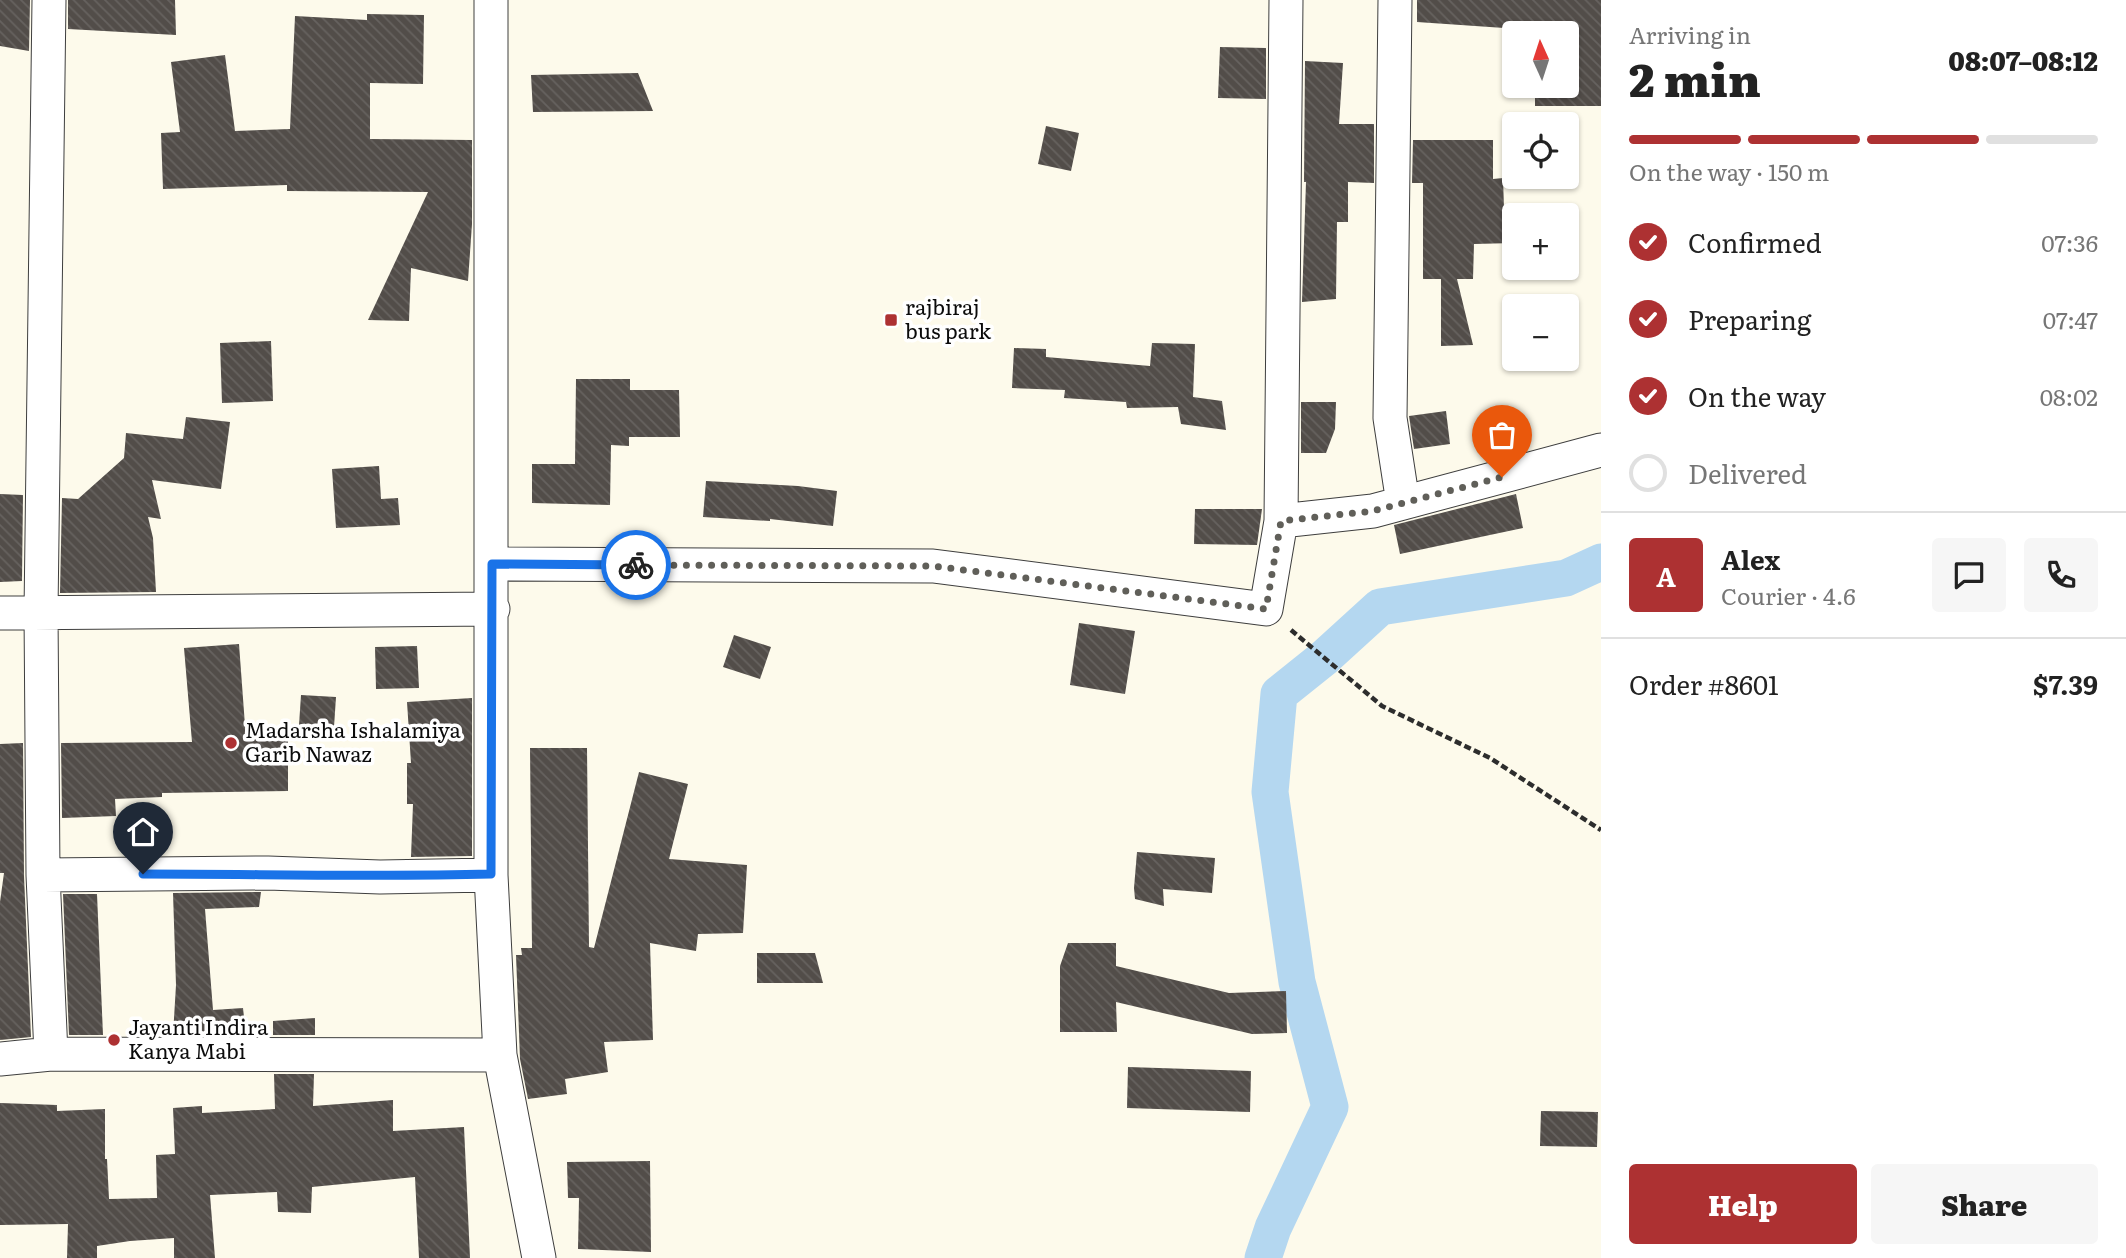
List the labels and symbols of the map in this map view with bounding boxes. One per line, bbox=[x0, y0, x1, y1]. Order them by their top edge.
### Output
north arrow bbox=[1502, 21, 1578, 98]
place label: rajbiraj bus park bbox=[905, 290, 991, 345]
marker: rajbiraj bus park bbox=[883, 312, 899, 328]
pin bbox=[1472, 405, 1532, 477]
courier bbox=[601, 530, 671, 600]
place label: Madarsha Ishalamiya Garib Nawaz bbox=[245, 713, 462, 768]
marker: Madarsha Ishalamiya Garib Nawaz bbox=[223, 735, 239, 751]
pin bbox=[113, 802, 173, 874]
place label: Jayanti Indira Kanya Mabi bbox=[128, 1010, 269, 1065]
marker: Jayanti Indira Kanya Mabi bbox=[106, 1032, 122, 1048]

